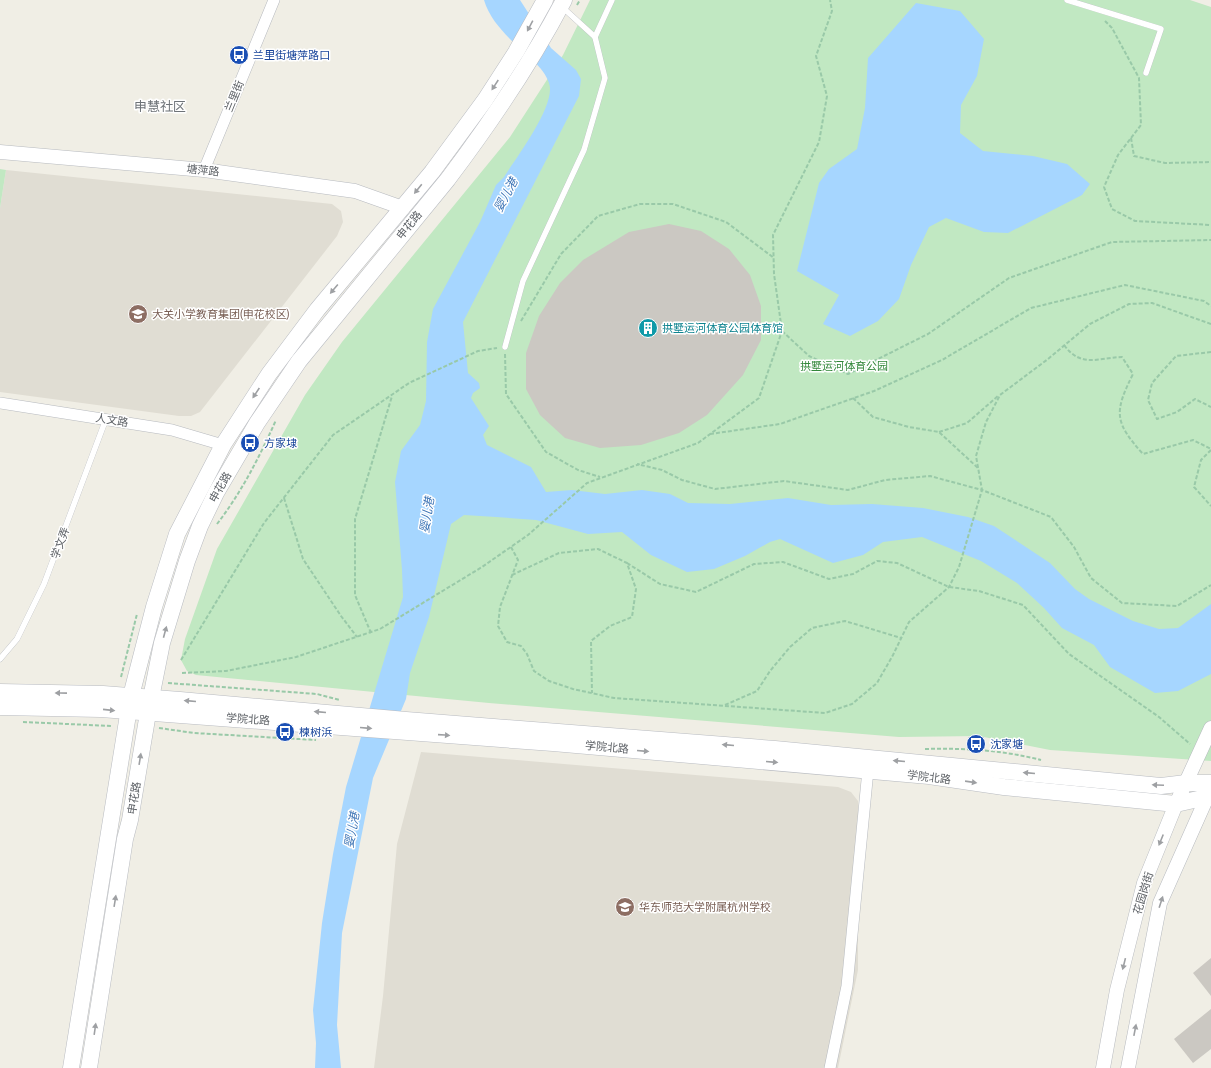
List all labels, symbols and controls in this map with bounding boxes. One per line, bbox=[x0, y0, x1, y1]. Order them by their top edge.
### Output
one-way arrow bbox=[527, 21, 534, 32]
bus stop icon: 兰里街塘萍路口 bbox=[228, 44, 250, 66]
place label: 兰里街塘萍路口 bbox=[253, 49, 330, 61]
street label: 兰里街 bbox=[222, 78, 246, 114]
one-way arrow bbox=[491, 80, 499, 90]
district label: 申慧社区 bbox=[134, 99, 186, 114]
street label: 塘萍路 bbox=[186, 162, 220, 178]
water label: 婴儿港 bbox=[491, 174, 522, 214]
one-way arrow bbox=[413, 184, 422, 195]
street label: 申花路 bbox=[394, 208, 424, 242]
one-way arrow bbox=[330, 284, 339, 294]
school or university icon: 大关小学教育集团(申花校区) bbox=[127, 303, 149, 325]
place label: 大关小学教育集团(申花校区) bbox=[152, 308, 290, 320]
building icon: 拱墅运河体育公园体育馆 bbox=[637, 317, 659, 339]
place label: 拱墅运河体育公园体育馆 bbox=[662, 322, 783, 334]
park label: 拱墅运河体育公园 bbox=[800, 360, 888, 372]
one-way arrow bbox=[252, 388, 260, 398]
street label: 人文路 bbox=[95, 411, 129, 429]
bus stop icon: 方家埭 bbox=[239, 432, 261, 454]
place label: 方家埭 bbox=[264, 437, 297, 449]
street label: 申花路 bbox=[207, 470, 233, 504]
water label: 婴儿港 bbox=[417, 494, 437, 534]
street label: 学文弄 bbox=[49, 525, 71, 561]
one-way arrow bbox=[162, 626, 168, 638]
one-way arrow bbox=[54, 690, 67, 696]
one-way arrow bbox=[184, 697, 196, 704]
one-way arrow bbox=[103, 707, 115, 713]
one-way arrow bbox=[314, 708, 326, 715]
street label: 学院北路 bbox=[226, 711, 270, 727]
bus stop icon: 楝树浜 bbox=[274, 721, 296, 743]
one-way arrow bbox=[360, 725, 372, 732]
place label: 楝树浜 bbox=[299, 726, 332, 738]
one-way arrow bbox=[438, 731, 450, 738]
bus stop icon: 沈家塘 bbox=[965, 733, 987, 755]
place label: 沈家塘 bbox=[990, 738, 1023, 750]
street label: 学院北路 bbox=[585, 739, 629, 755]
one-way arrow bbox=[722, 742, 734, 749]
one-way arrow bbox=[637, 747, 649, 754]
one-way arrow bbox=[137, 753, 143, 765]
one-way arrow bbox=[893, 758, 905, 764]
one-way arrow bbox=[766, 759, 779, 765]
street label: 学院北路 bbox=[906, 768, 952, 786]
one-way arrow bbox=[1023, 770, 1035, 777]
one-way arrow bbox=[965, 779, 978, 785]
street label: 申花路 bbox=[125, 781, 143, 815]
one-way arrow bbox=[1151, 782, 1164, 788]
water label: 婴儿港 bbox=[342, 809, 362, 849]
one-way arrow bbox=[1158, 835, 1164, 847]
street label: 花园岗街 bbox=[1131, 870, 1155, 916]
one-way arrow bbox=[112, 895, 118, 907]
school or university icon: 华东师范大学附属杭州学校 bbox=[614, 896, 636, 918]
one-way arrow bbox=[1158, 896, 1164, 908]
place label: 华东师范大学附属杭州学校 bbox=[639, 901, 771, 913]
one-way arrow bbox=[1120, 958, 1126, 970]
one-way arrow bbox=[92, 1023, 98, 1035]
one-way arrow bbox=[1132, 1024, 1138, 1036]

